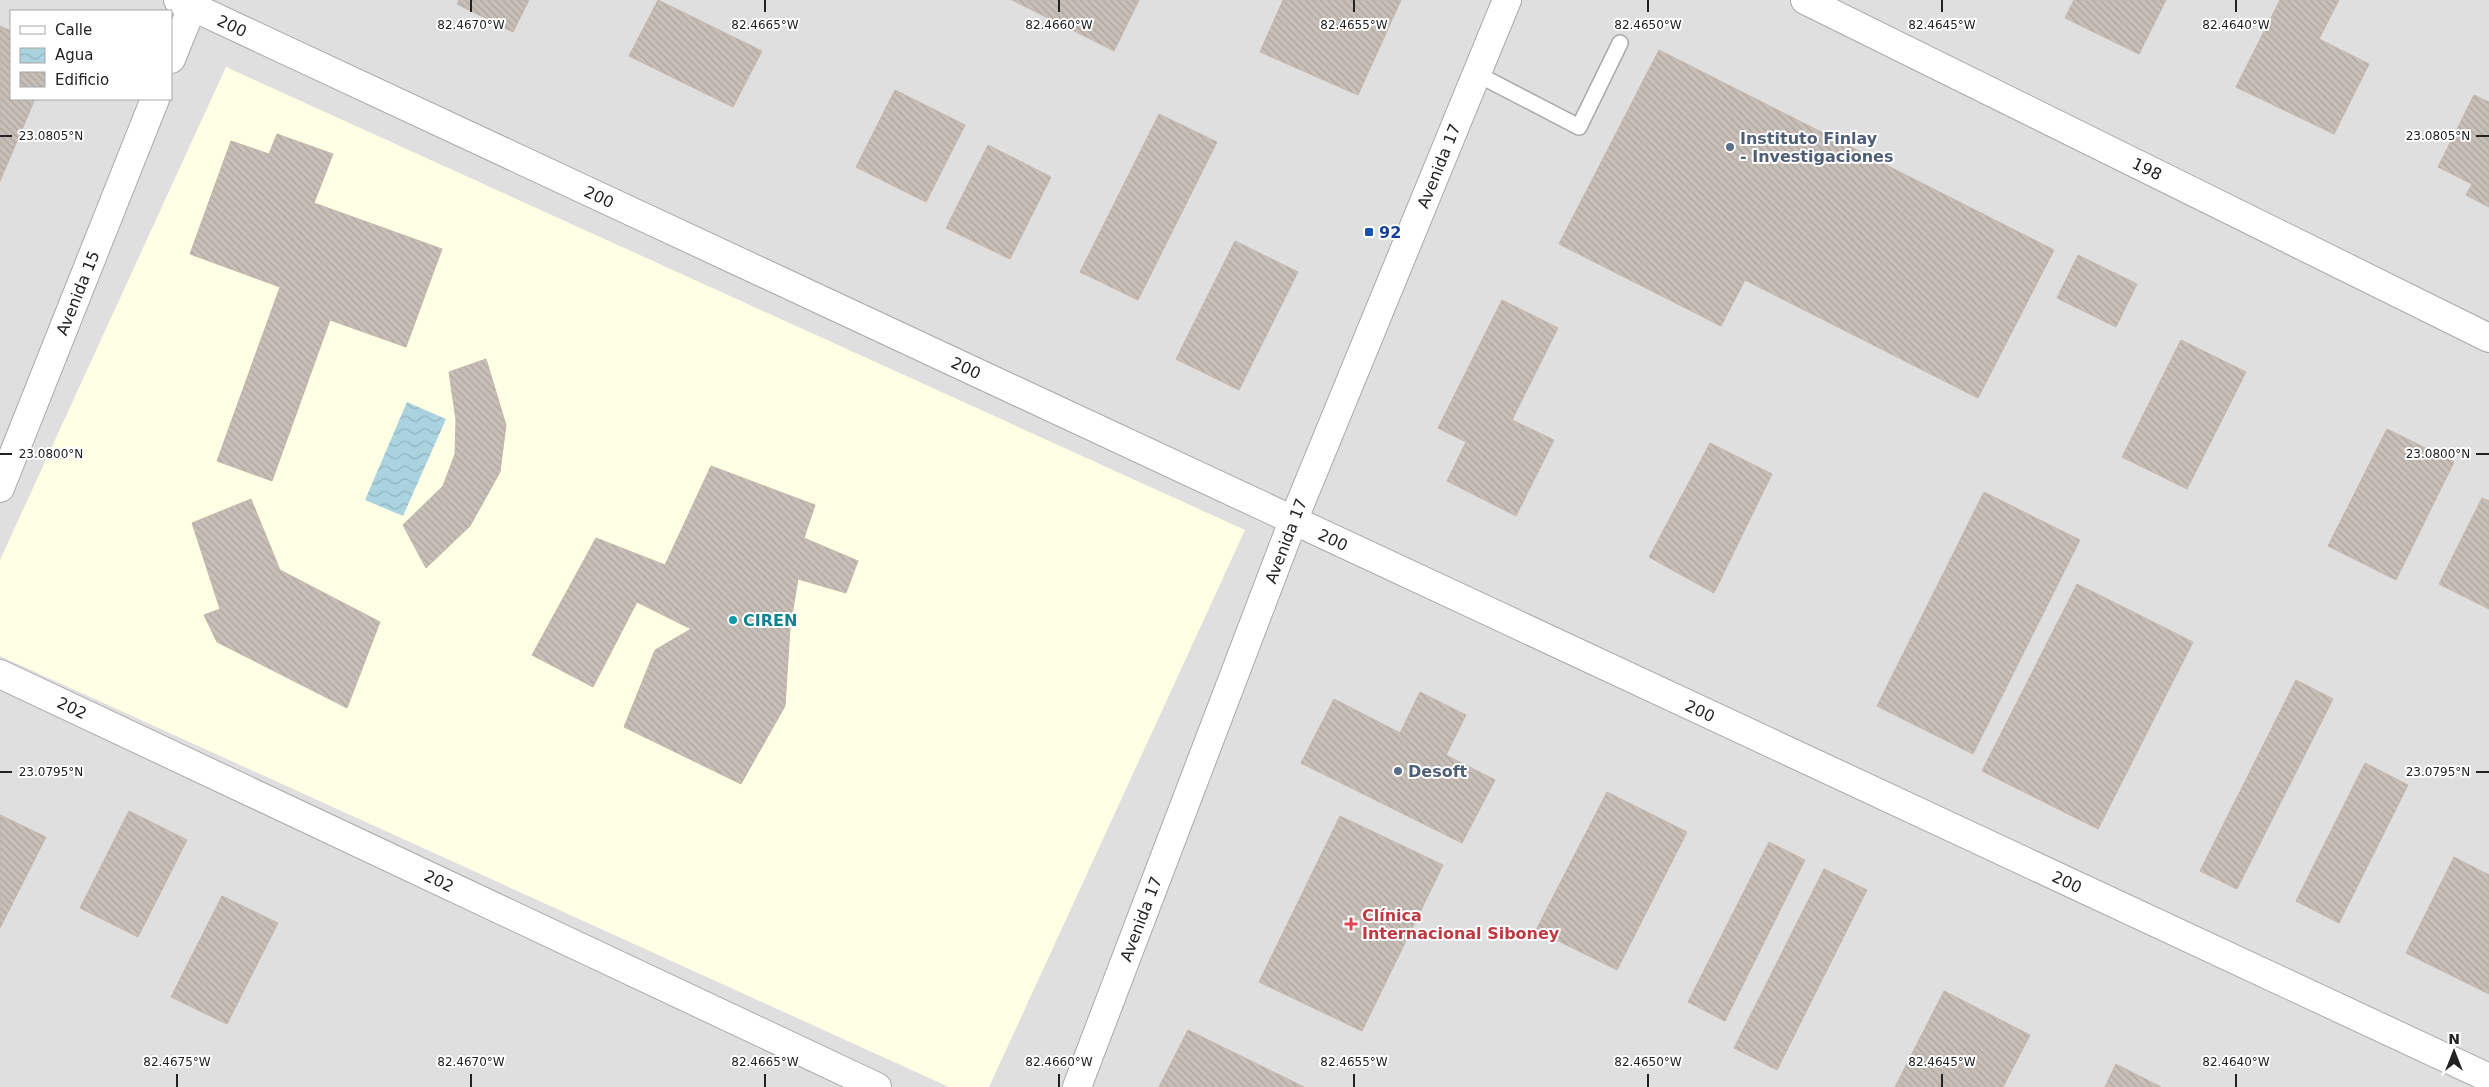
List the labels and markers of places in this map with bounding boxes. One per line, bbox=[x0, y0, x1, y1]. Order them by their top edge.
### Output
place label: Instituto Finlay - Investigaciones bbox=[1740, 129, 1893, 166]
marker: Instituto Finlay - Investigaciones bbox=[1724, 141, 1736, 153]
place label: 92 bbox=[1379, 223, 1401, 242]
marker: 92 bbox=[1363, 226, 1375, 238]
place label: CIREN bbox=[743, 611, 797, 630]
marker: CIREN bbox=[727, 614, 739, 626]
place label: Desoft bbox=[1408, 762, 1468, 781]
marker: Desoft bbox=[1392, 765, 1404, 777]
place label: Clínica Internacional Siboney bbox=[1362, 906, 1560, 943]
marker: Clínica Internacional Siboney bbox=[1344, 917, 1358, 931]

